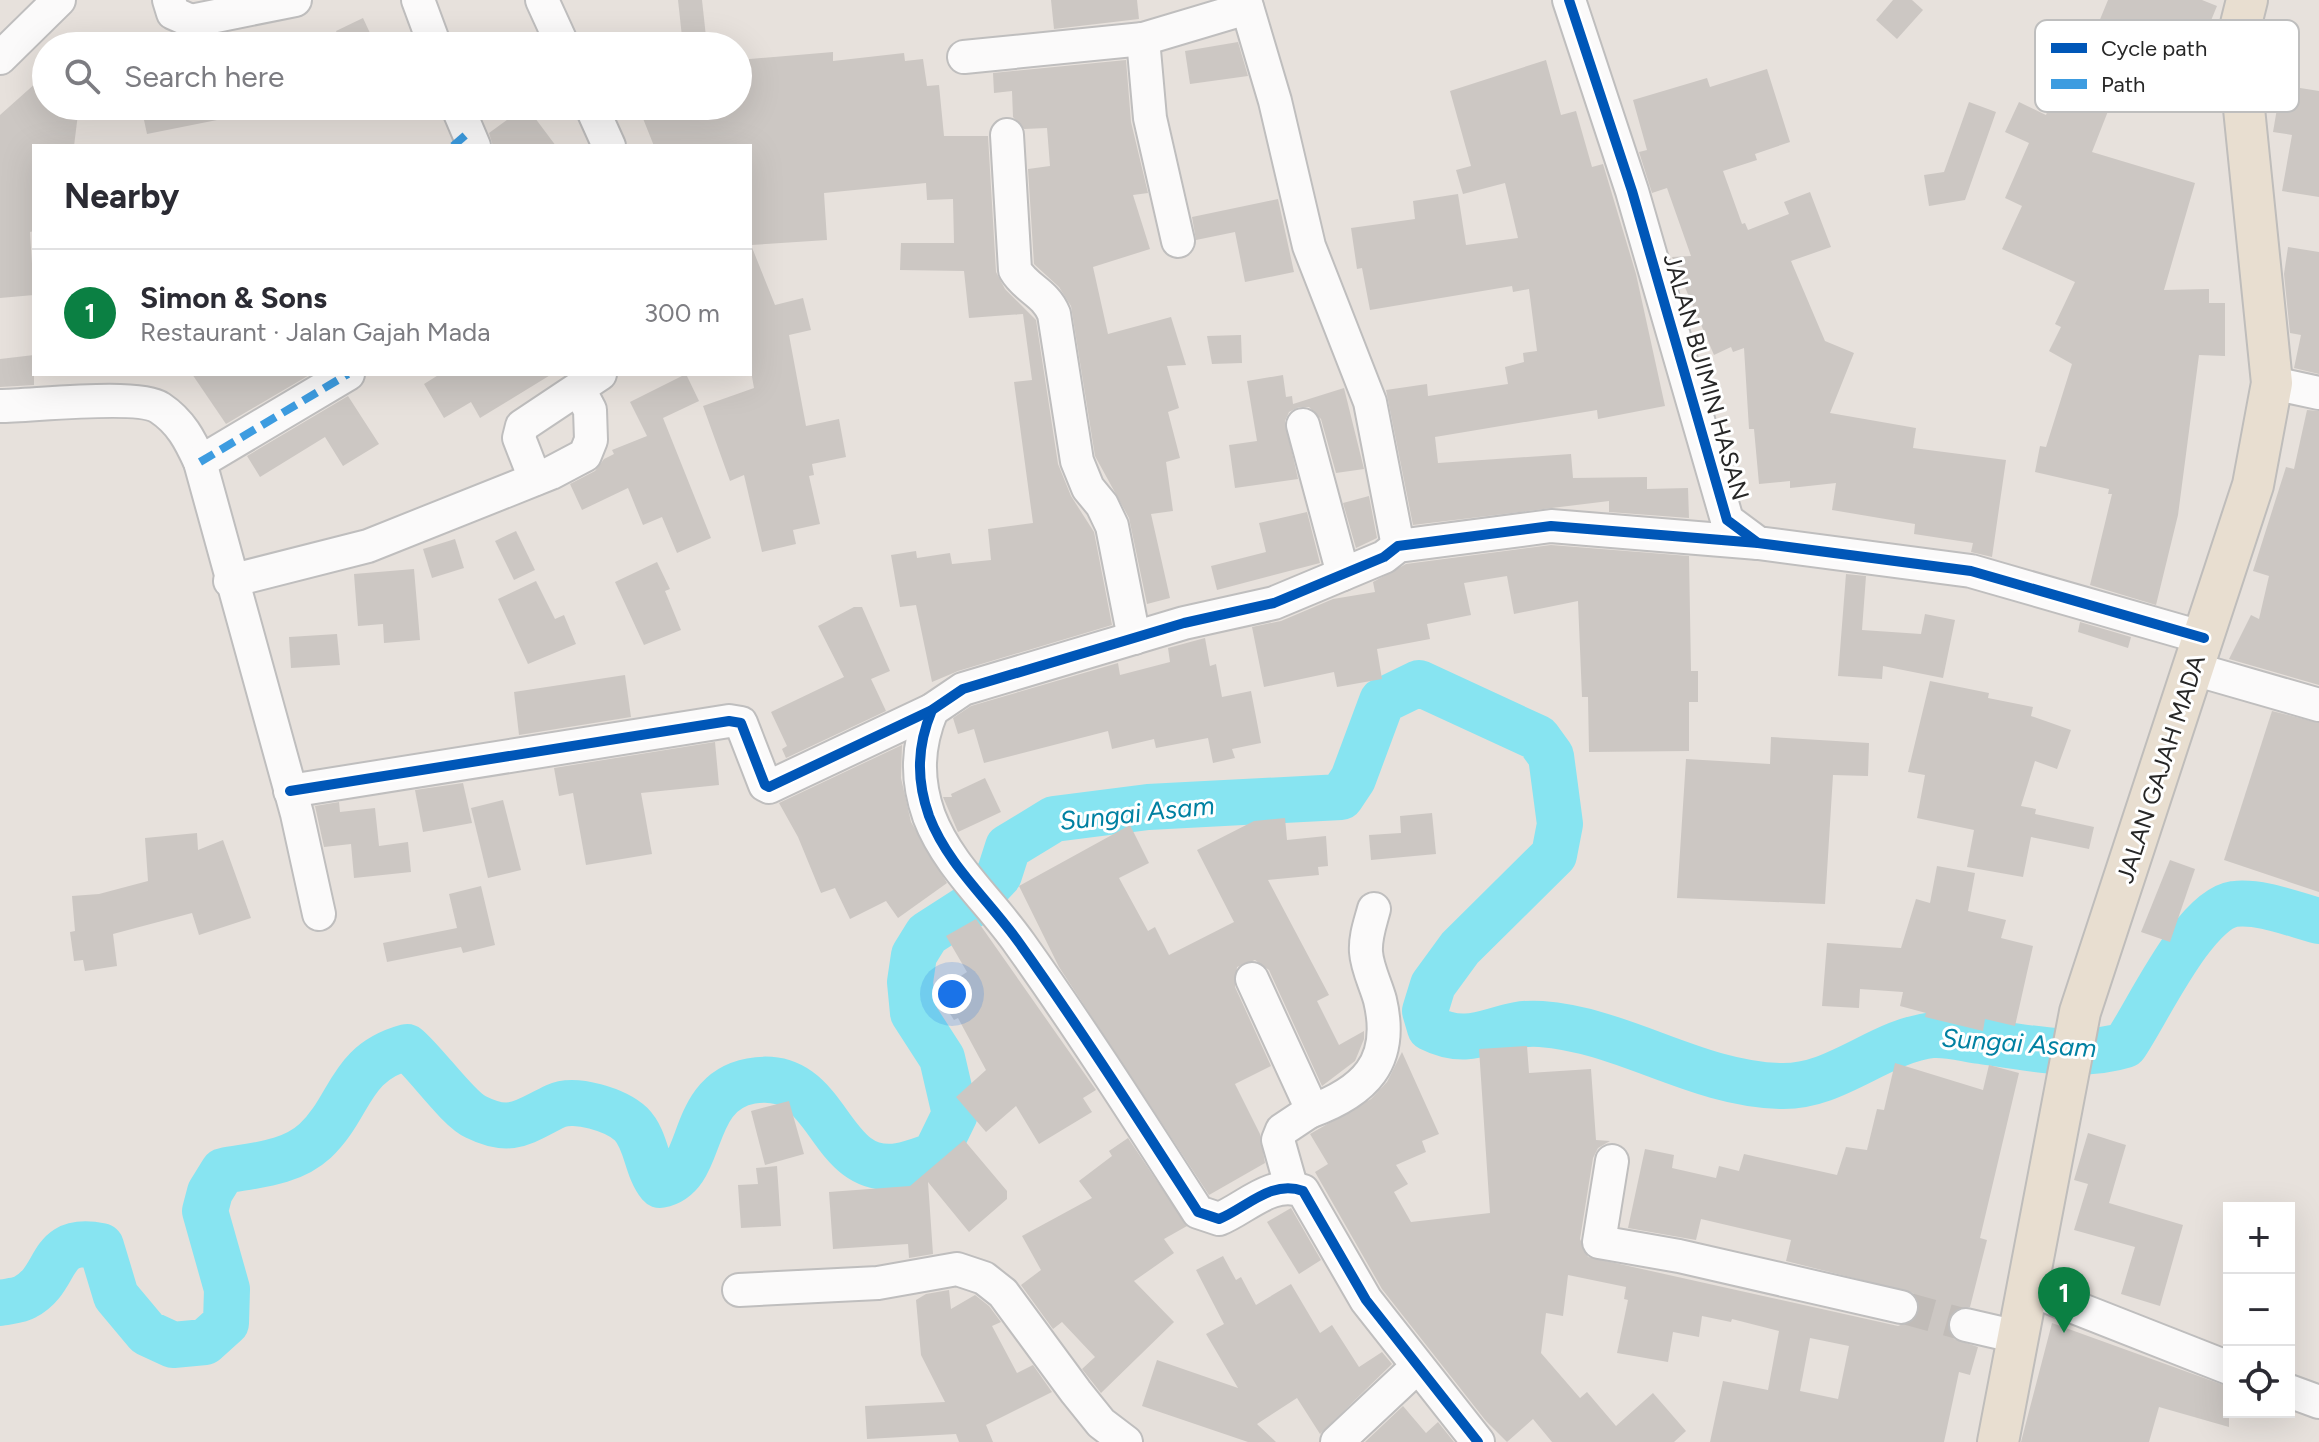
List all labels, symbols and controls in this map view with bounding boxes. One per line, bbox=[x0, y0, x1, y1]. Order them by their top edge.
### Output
legend bbox=[2035, 20, 2299, 112]
search box bbox=[32, 32, 752, 120]
text: Cycle path bbox=[2101, 35, 2207, 62]
icon: search bbox=[60, 54, 104, 98]
text: Search here bbox=[124, 58, 284, 95]
text: Path bbox=[2101, 71, 2145, 98]
text: Nearby bbox=[64, 176, 179, 217]
street label: JALAN BUIMIN HASAN bbox=[1657, 250, 1756, 503]
text: Simon & Sons bbox=[140, 279, 327, 316]
text: 1 bbox=[85, 297, 95, 329]
text: 300 m bbox=[644, 297, 720, 329]
text: Restaurant · Jalan Gajah Mada bbox=[140, 316, 490, 348]
street label: JALAN GAJAH MADA bbox=[2110, 650, 2211, 887]
water label: Sungai Asam bbox=[1058, 789, 1216, 837]
your location bbox=[932, 974, 972, 1014]
water label: Sungai Asam bbox=[1940, 1022, 2098, 1064]
map controls bbox=[2223, 1202, 2295, 1418]
button: + bbox=[2223, 1202, 2295, 1274]
pin: 1 bbox=[2038, 1267, 2090, 1333]
button: − bbox=[2223, 1274, 2295, 1346]
button: locate bbox=[2223, 1346, 2295, 1418]

